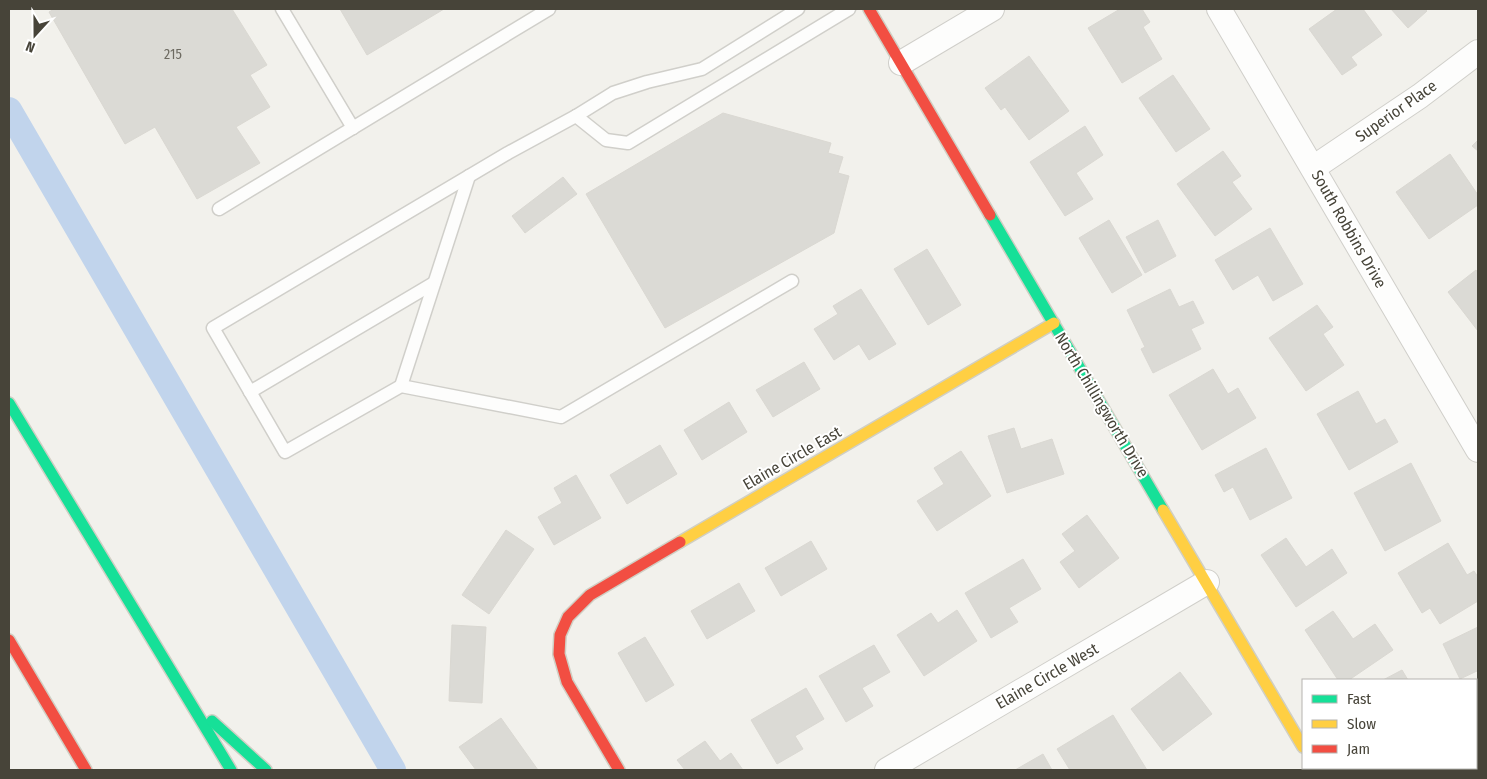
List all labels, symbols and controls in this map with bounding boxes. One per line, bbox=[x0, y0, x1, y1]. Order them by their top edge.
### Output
north arrow bbox=[10, 10, 60, 60]
text: N bbox=[24, 37, 37, 56]
house number: 215 bbox=[164, 46, 182, 63]
street label: Superior Place bbox=[1352, 76, 1440, 146]
street label: South Robbins Drive bbox=[1308, 167, 1391, 291]
street label: North Chillingworth Drive bbox=[1051, 329, 1153, 481]
street label: Elaine Circle East bbox=[739, 422, 845, 494]
street label: Elaine Circle West bbox=[992, 639, 1102, 713]
legend bbox=[1302, 679, 1477, 769]
text: Fast bbox=[1347, 690, 1371, 708]
text: Slow bbox=[1347, 715, 1376, 733]
text: Jam bbox=[1347, 740, 1370, 758]

